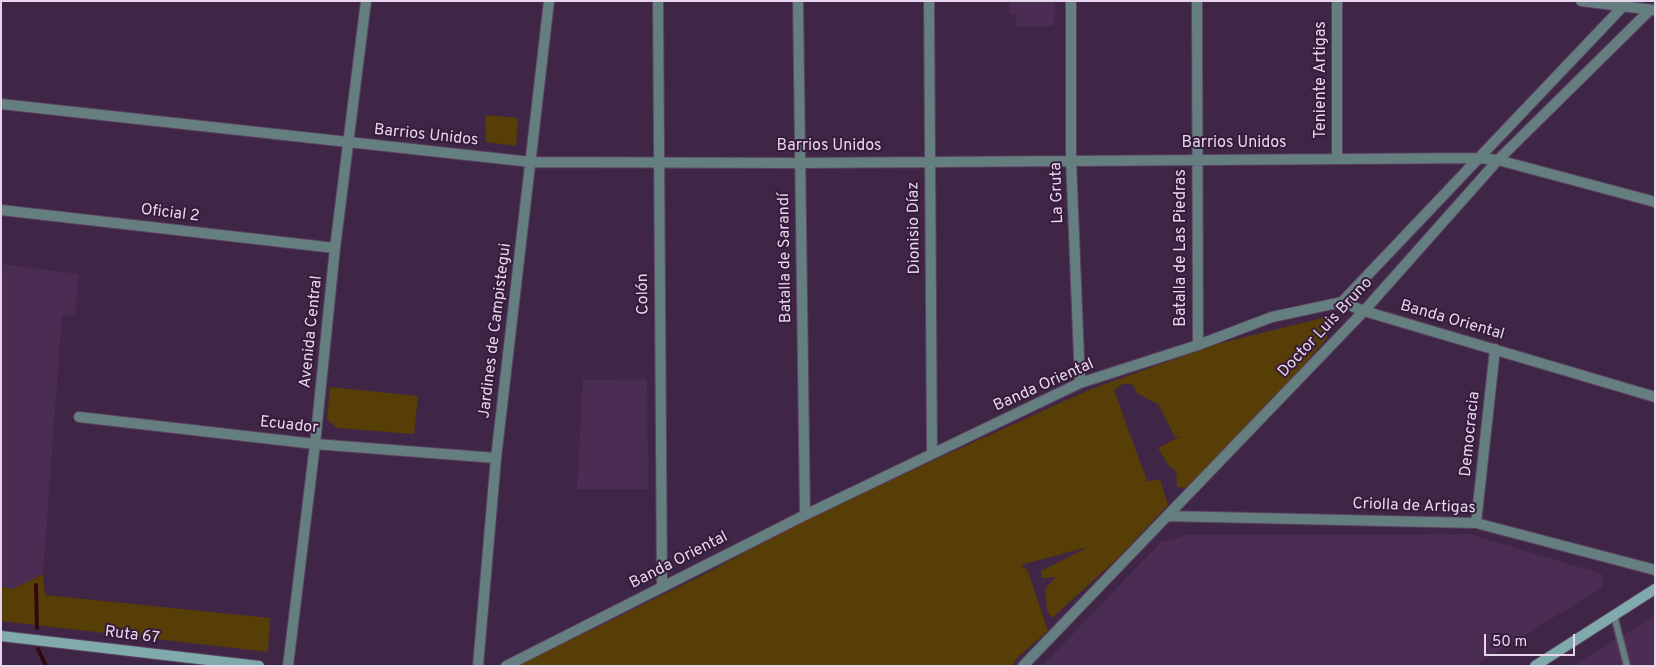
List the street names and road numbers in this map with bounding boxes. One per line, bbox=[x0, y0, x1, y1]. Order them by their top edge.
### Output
street label: Teniente Artigas bbox=[1312, 21, 1332, 139]
street label: Barrios Unidos bbox=[373, 121, 479, 151]
street label: Barrios Unidos bbox=[1181, 134, 1287, 154]
street label: Barrios Unidos bbox=[776, 137, 882, 157]
street label: La Gruta bbox=[1047, 162, 1069, 224]
street label: Batalla de Las Piedras bbox=[1172, 169, 1192, 327]
street label: Dionisio Díaz bbox=[905, 182, 925, 274]
street label: Batalla de Sarandí bbox=[775, 193, 797, 323]
street label: Oficial 2 bbox=[139, 201, 201, 227]
street label: Jardines de Campistegui bbox=[476, 242, 516, 420]
street label: Colón bbox=[634, 273, 654, 315]
street label: Doctor Luis Bruno bbox=[1275, 274, 1377, 382]
street label: Avenida Central bbox=[297, 275, 327, 389]
street label: Banda Oriental bbox=[1398, 297, 1506, 345]
street label: Banda Oriental bbox=[991, 355, 1097, 417]
street label: Democracia bbox=[1457, 390, 1485, 478]
street label: Ecuador bbox=[259, 413, 319, 439]
street label: Criolla de Artigas bbox=[1352, 495, 1476, 519]
street label: Banda Oriental bbox=[627, 528, 731, 594]
street label: Ruta 67 bbox=[104, 623, 160, 649]

